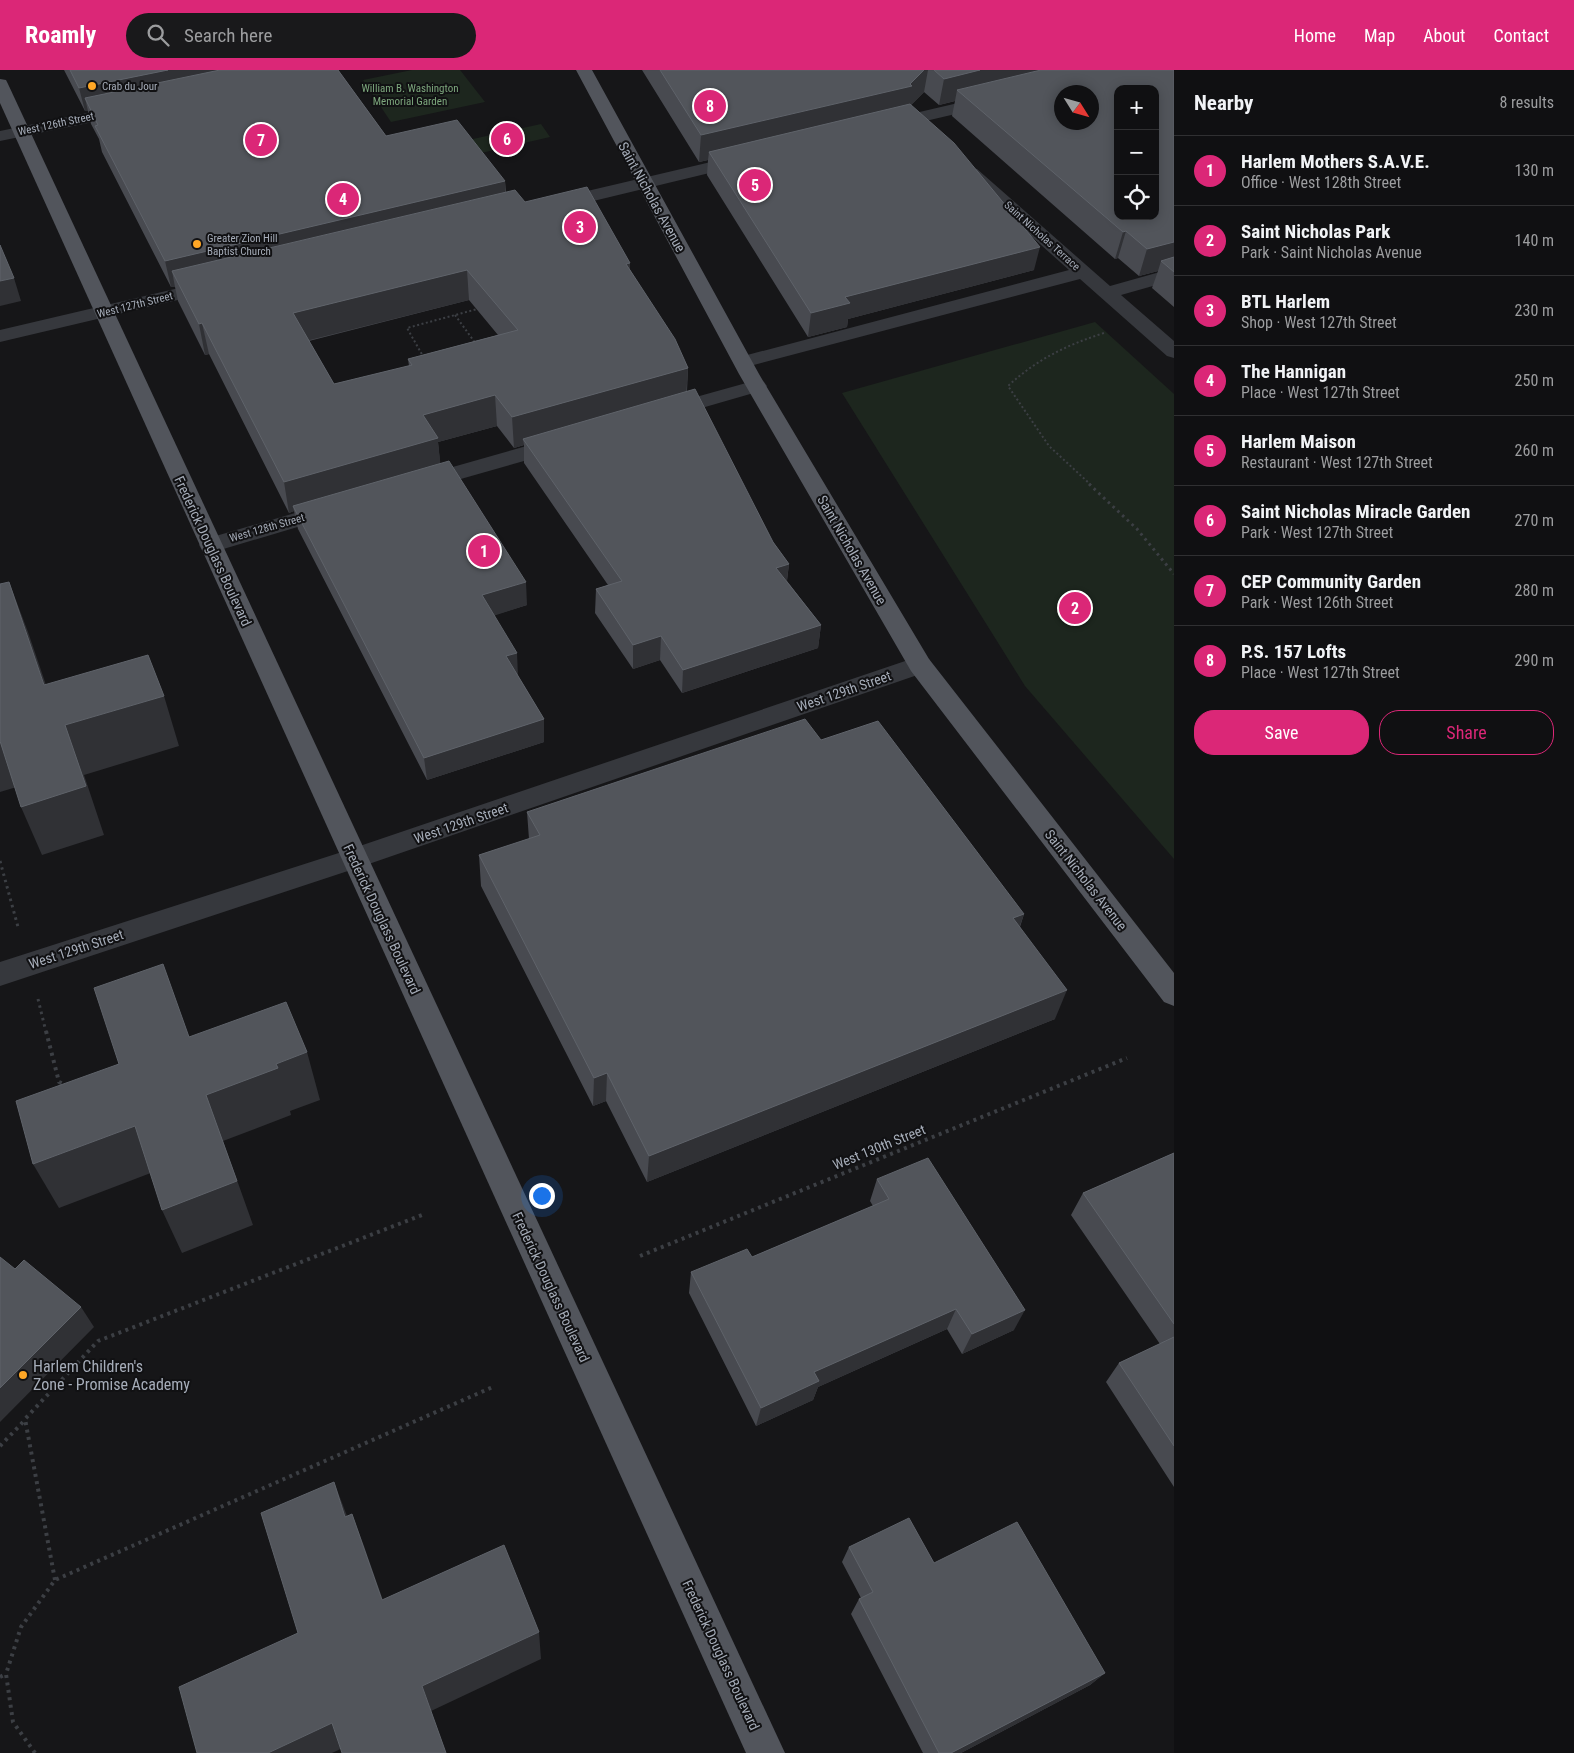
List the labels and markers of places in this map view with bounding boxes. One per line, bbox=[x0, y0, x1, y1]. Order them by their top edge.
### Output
marker: Crab du Jour bbox=[86, 80, 98, 92]
place label: Crab du Jour bbox=[102, 80, 158, 93]
pin: 8 bbox=[694, 87, 726, 125]
pin: 6 bbox=[491, 120, 523, 158]
pin: 7 bbox=[245, 121, 277, 159]
pin: 5 bbox=[739, 166, 771, 204]
pin: 4 bbox=[327, 180, 359, 218]
pin: 3 bbox=[564, 208, 596, 246]
place label: Greater Zion Hill Baptist Church bbox=[207, 232, 278, 258]
marker: Greater Zion Hill Baptist Church bbox=[191, 238, 203, 250]
pin: 1 bbox=[468, 532, 500, 570]
pin: 2 bbox=[1059, 589, 1091, 627]
place label: Harlem Children's Zone - Promise Academy bbox=[33, 1357, 190, 1394]
marker: Harlem Children's Zone - Promise Academy bbox=[17, 1369, 29, 1381]

